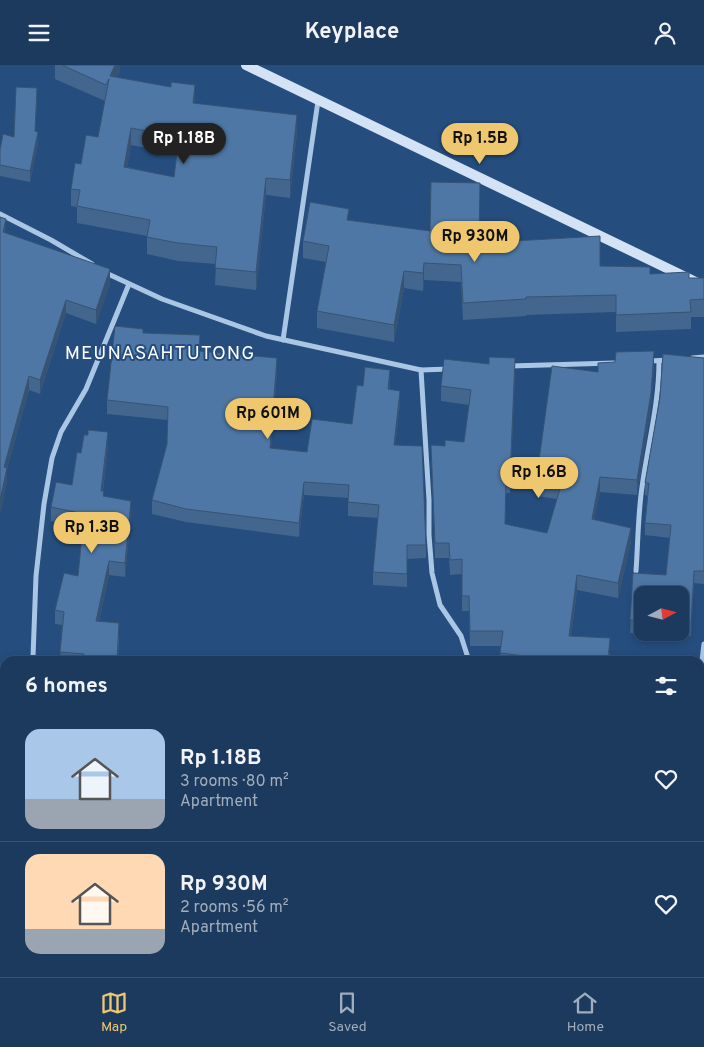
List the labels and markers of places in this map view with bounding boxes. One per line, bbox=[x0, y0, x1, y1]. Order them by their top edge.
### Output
pin: Rp 1.18B bbox=[132, 123, 236, 165]
pin: Rp 1.5B bbox=[434, 123, 526, 165]
pin: Rp 930M bbox=[429, 221, 521, 263]
pin: Rp 601M bbox=[222, 397, 314, 440]
pin: Rp 1.6B bbox=[493, 457, 585, 499]
pin: Rp 1.3B bbox=[46, 511, 138, 554]

